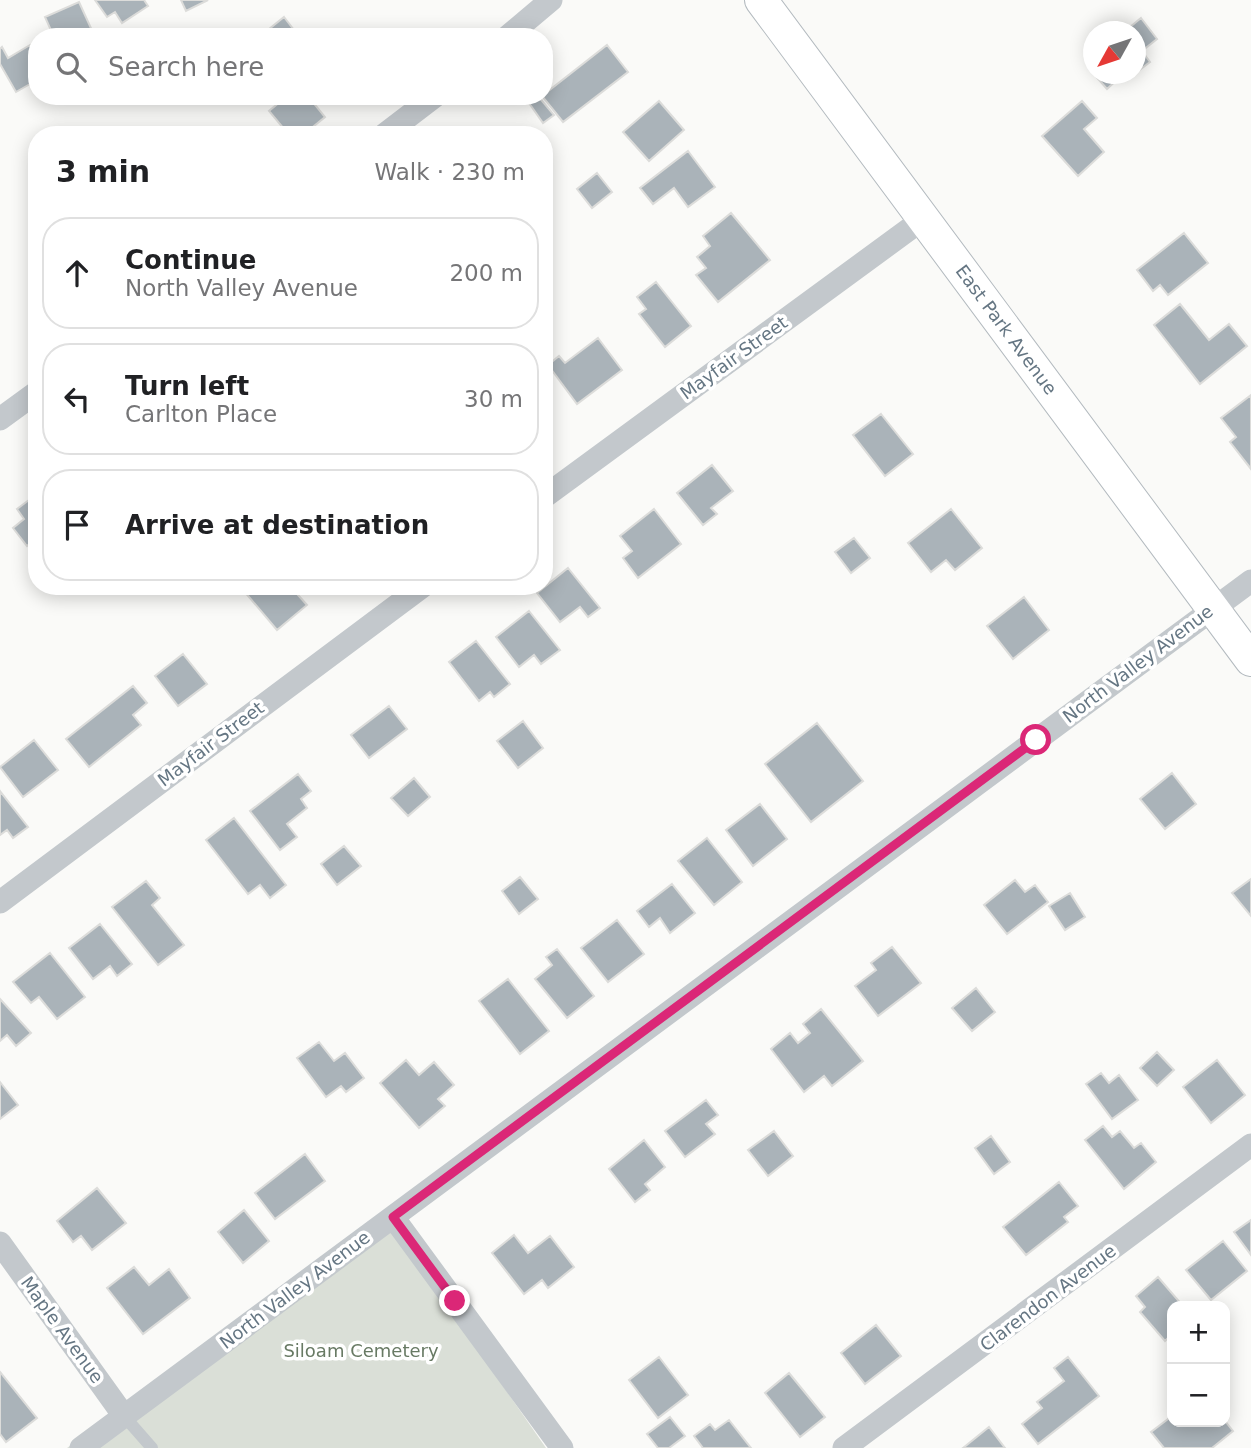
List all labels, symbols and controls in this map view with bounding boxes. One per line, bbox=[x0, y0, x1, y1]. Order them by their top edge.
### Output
north arrow bbox=[1083, 21, 1146, 84]
search box bbox=[28, 28, 553, 105]
icon: search bbox=[52, 48, 90, 86]
text: Search here bbox=[108, 52, 264, 82]
text: 3 min bbox=[56, 154, 150, 189]
text: Walk · 230 m bbox=[374, 159, 525, 185]
text: Continue bbox=[125, 245, 256, 275]
icon: ahead bbox=[58, 254, 96, 292]
text: 200 m bbox=[449, 260, 523, 286]
street label: East Park Avenue bbox=[951, 261, 1061, 399]
text: North Valley Avenue bbox=[125, 275, 358, 301]
street label: Mayfair Street bbox=[676, 312, 791, 404]
text: Turn left bbox=[125, 371, 249, 401]
icon: left bbox=[58, 380, 96, 418]
text: 30 m bbox=[464, 386, 523, 412]
text: Carlton Place bbox=[125, 401, 277, 427]
icon: arrive bbox=[58, 506, 96, 544]
text: Arrive at destination bbox=[125, 510, 429, 540]
street label: North Valley Avenue bbox=[1059, 600, 1217, 727]
street label: Mayfair Street bbox=[154, 697, 268, 790]
route start bbox=[1020, 724, 1051, 755]
street label: North Valley Avenue bbox=[216, 1226, 374, 1353]
street label: Clarendon Avenue bbox=[976, 1240, 1120, 1355]
street label: Maple Avenue bbox=[17, 1272, 108, 1387]
route end bbox=[439, 1285, 470, 1316]
map controls bbox=[1167, 1301, 1230, 1427]
button: + bbox=[1167, 1301, 1230, 1364]
park label: Siloam Cemetery bbox=[283, 1340, 439, 1361]
button: − bbox=[1167, 1364, 1230, 1427]

